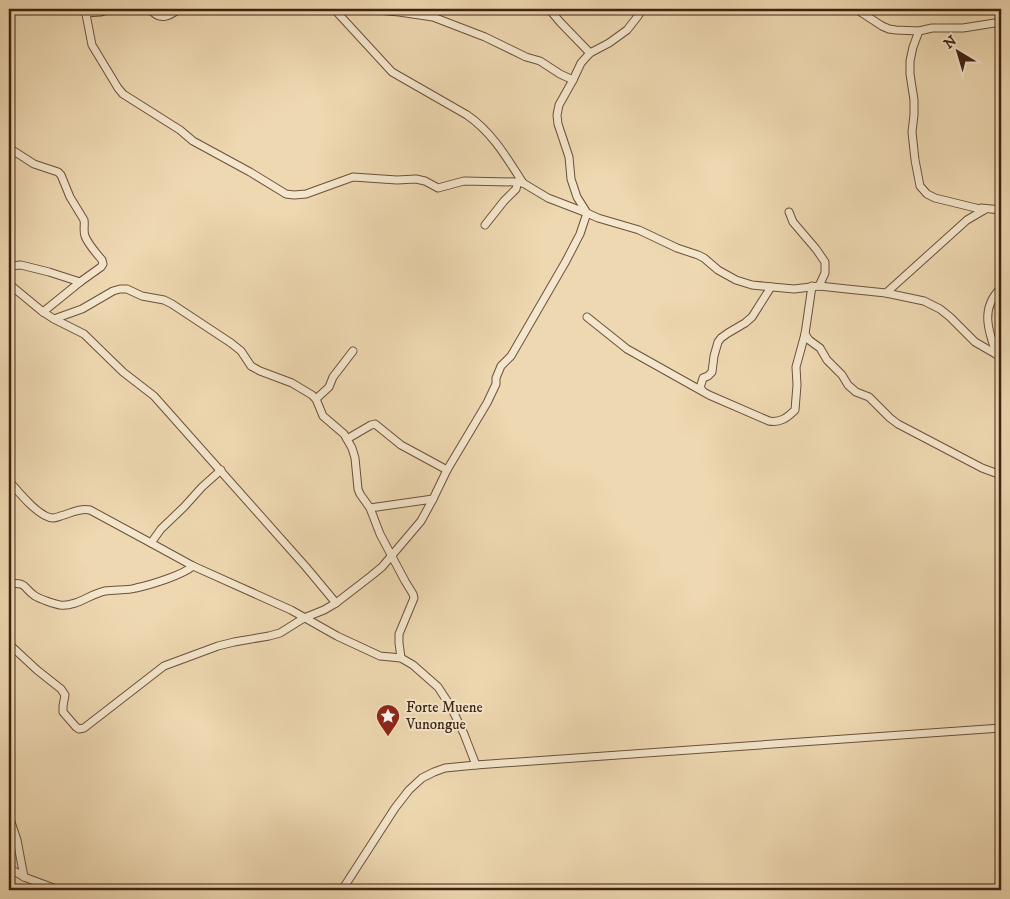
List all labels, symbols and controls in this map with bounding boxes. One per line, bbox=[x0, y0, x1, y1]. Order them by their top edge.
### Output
north arrow bbox=[932, 28, 982, 78]
text: N bbox=[941, 32, 961, 53]
place label: Forte Muene Vunongue bbox=[405, 698, 483, 734]
place icon: Forte Muene Vunongue bbox=[375, 703, 401, 737]

